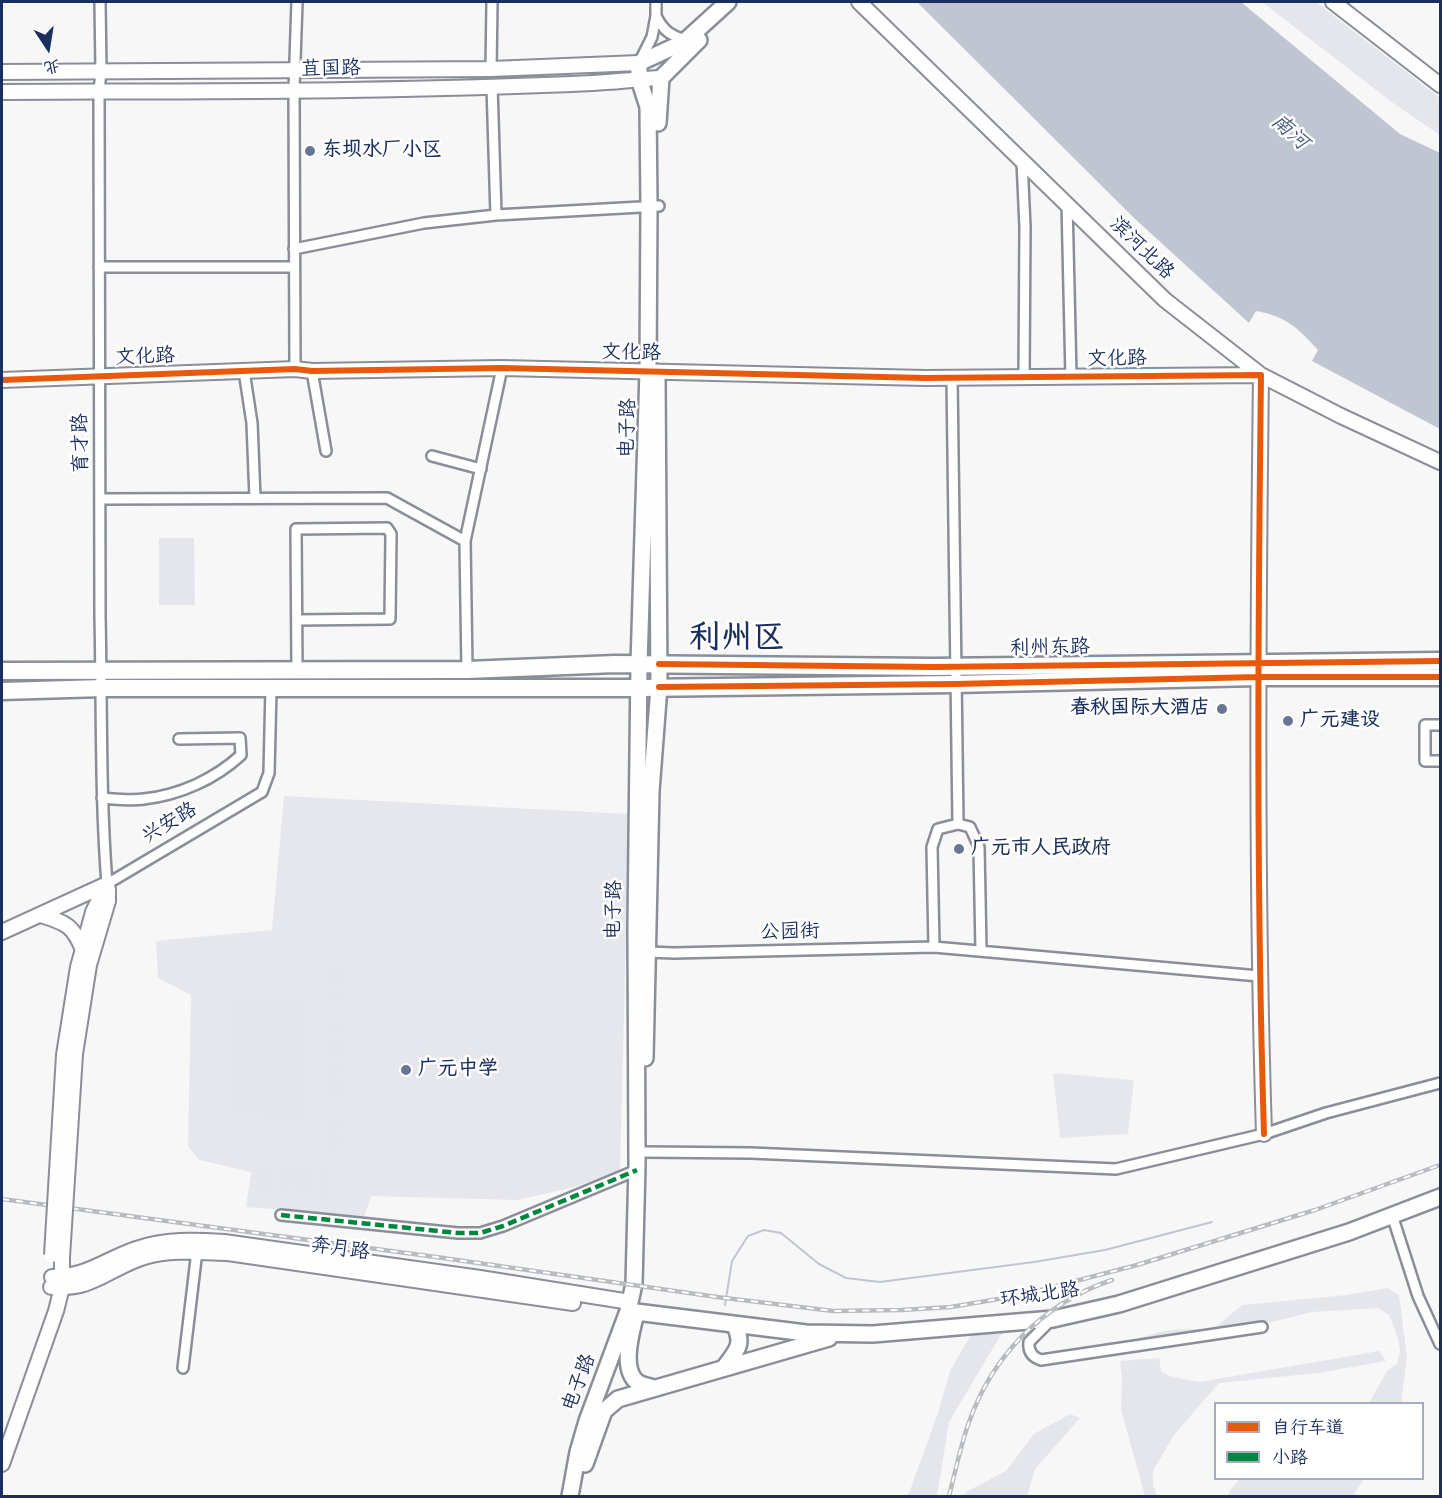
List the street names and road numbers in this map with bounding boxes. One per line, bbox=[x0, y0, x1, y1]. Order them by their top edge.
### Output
street label: 苴国路 bbox=[301, 57, 361, 83]
street label: 滨河北路 bbox=[1104, 213, 1178, 285]
street label: 文化路 bbox=[601, 341, 661, 367]
street label: 文化路 bbox=[115, 345, 175, 371]
street label: 文化路 bbox=[1087, 347, 1147, 373]
street label: 电子路 bbox=[616, 398, 642, 458]
street label: 育才路 bbox=[69, 413, 95, 473]
street label: 利州东路 bbox=[1010, 636, 1090, 662]
street label: 兴安路 bbox=[138, 798, 202, 850]
street label: 电子路 bbox=[602, 880, 628, 940]
street label: 公园街 bbox=[760, 920, 820, 946]
street label: 奔月路 bbox=[309, 1234, 371, 1266]
street label: 环城北路 bbox=[999, 1279, 1081, 1313]
street label: 电子路 bbox=[558, 1351, 602, 1415]

